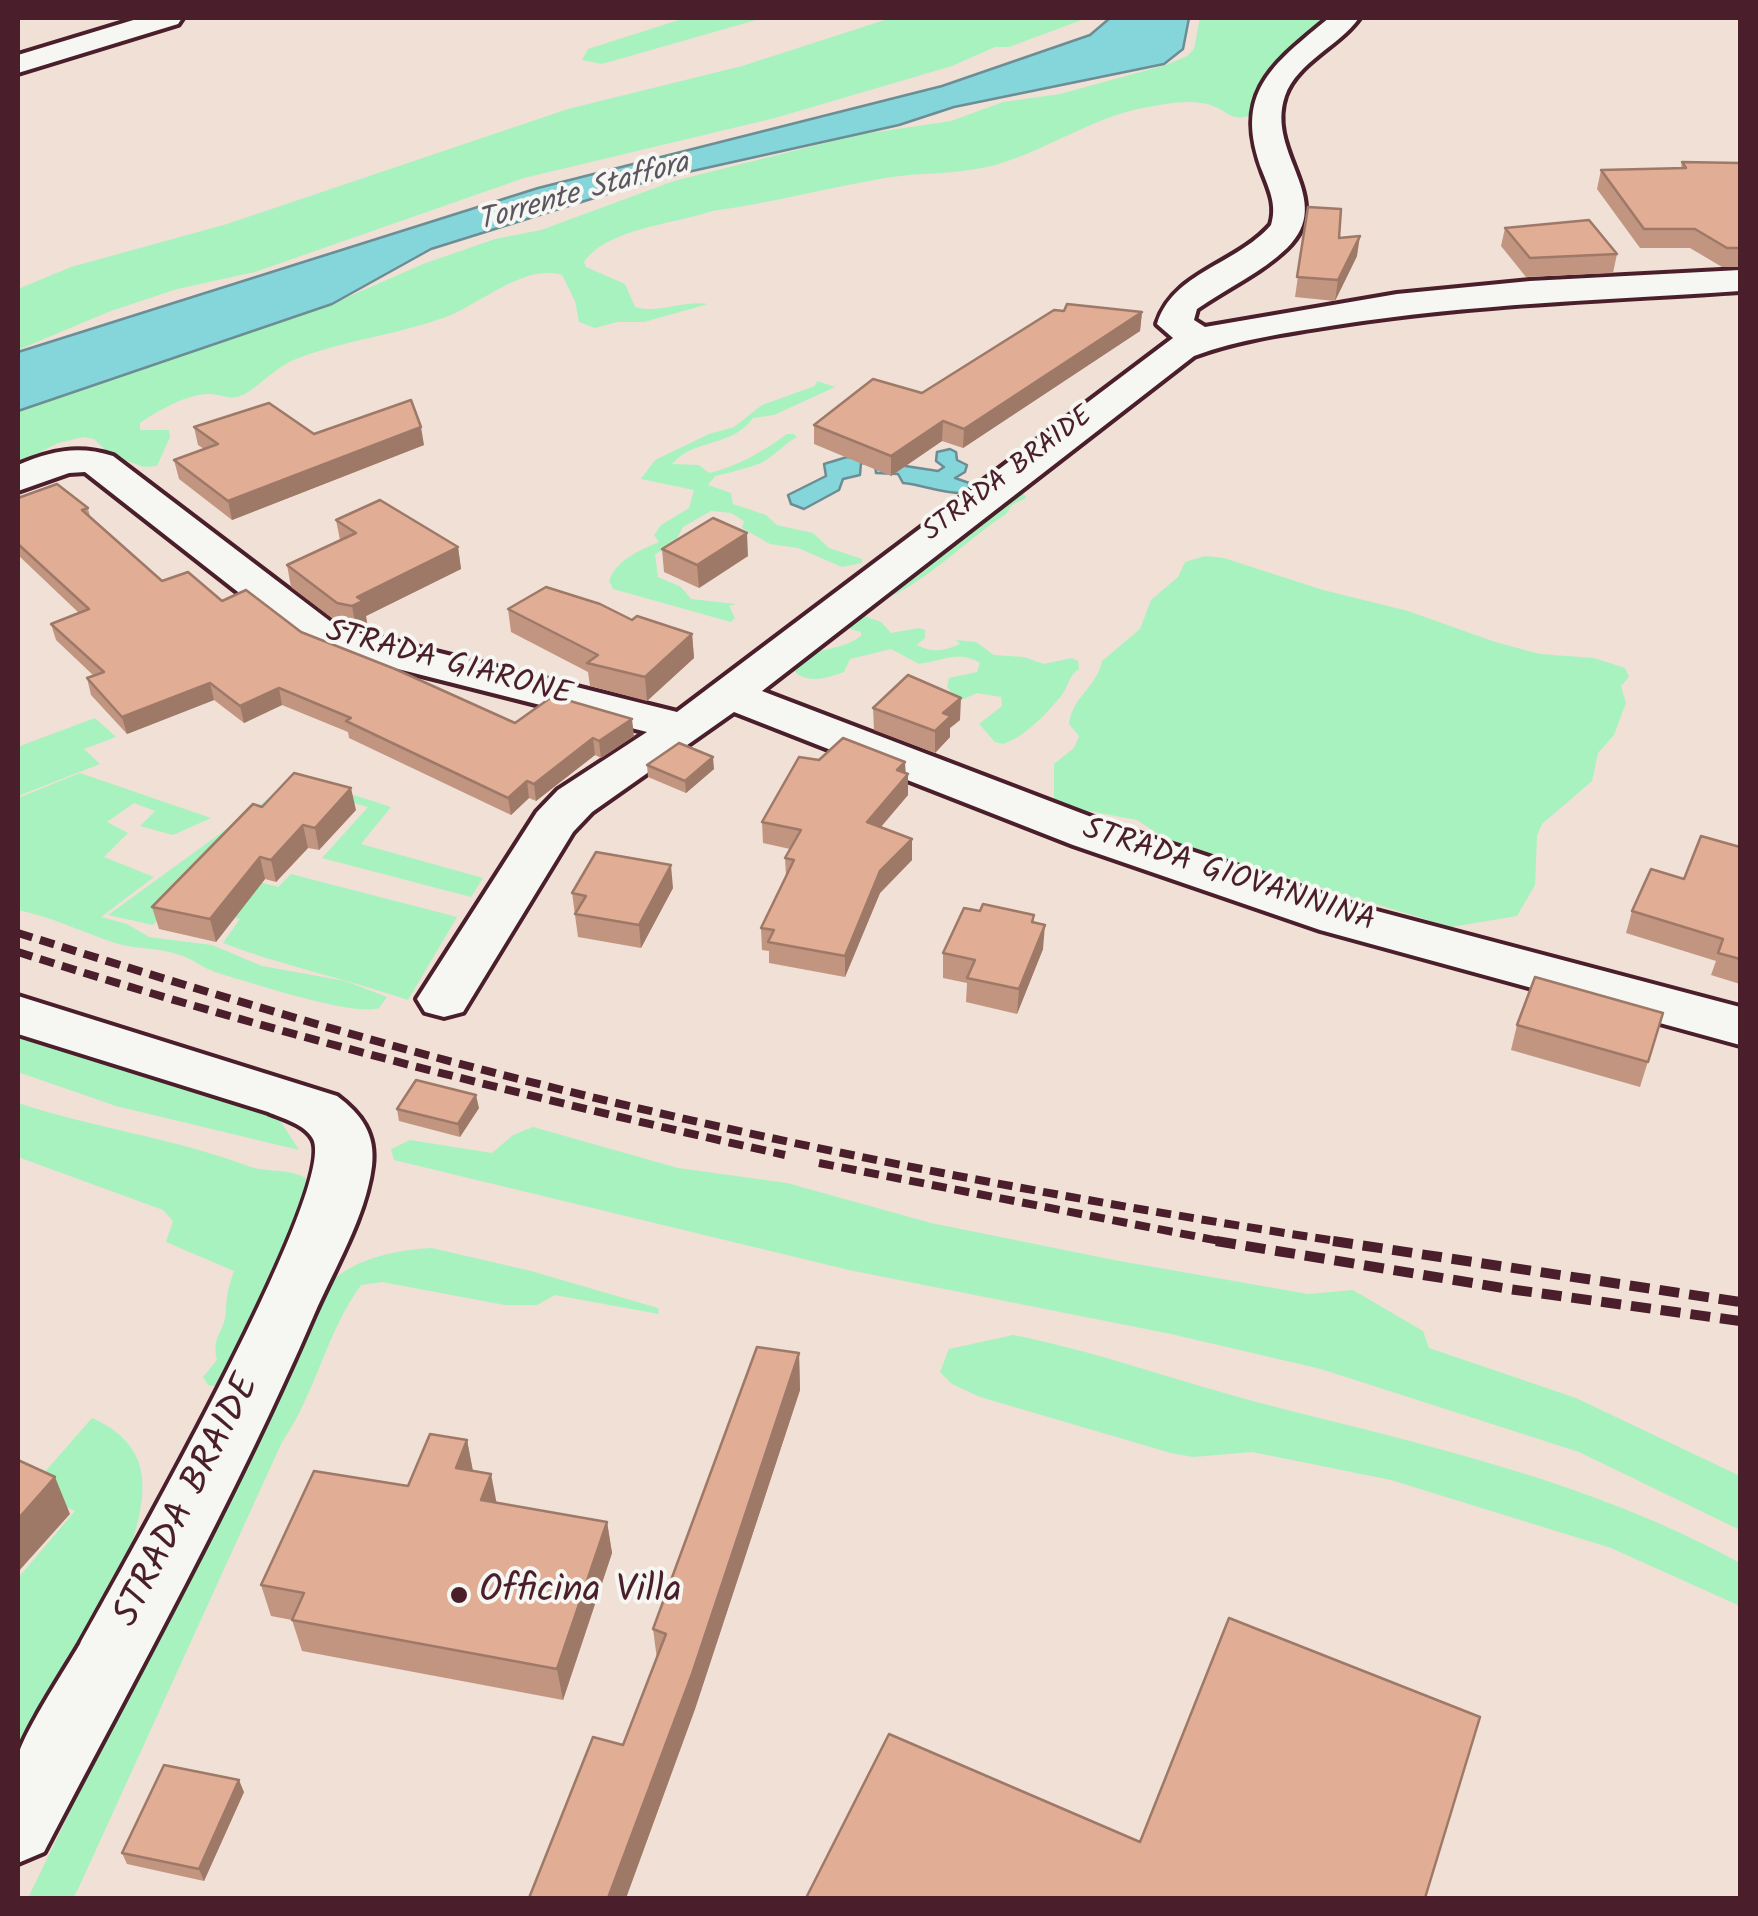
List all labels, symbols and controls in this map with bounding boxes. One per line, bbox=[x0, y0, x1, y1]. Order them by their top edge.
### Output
water label: Torrente Staffora bbox=[474, 148, 694, 242]
street label: STRADA BRAIDE bbox=[917, 401, 1101, 551]
street label: STRADA GIARONE bbox=[321, 615, 575, 717]
street label: STRADA GIOVANNINA bbox=[1077, 813, 1379, 943]
street label: STRADA BRAIDE bbox=[107, 1368, 273, 1636]
place label: Officina Villa bbox=[479, 1572, 682, 1618]
marker: Officina Villa bbox=[448, 1584, 470, 1606]

